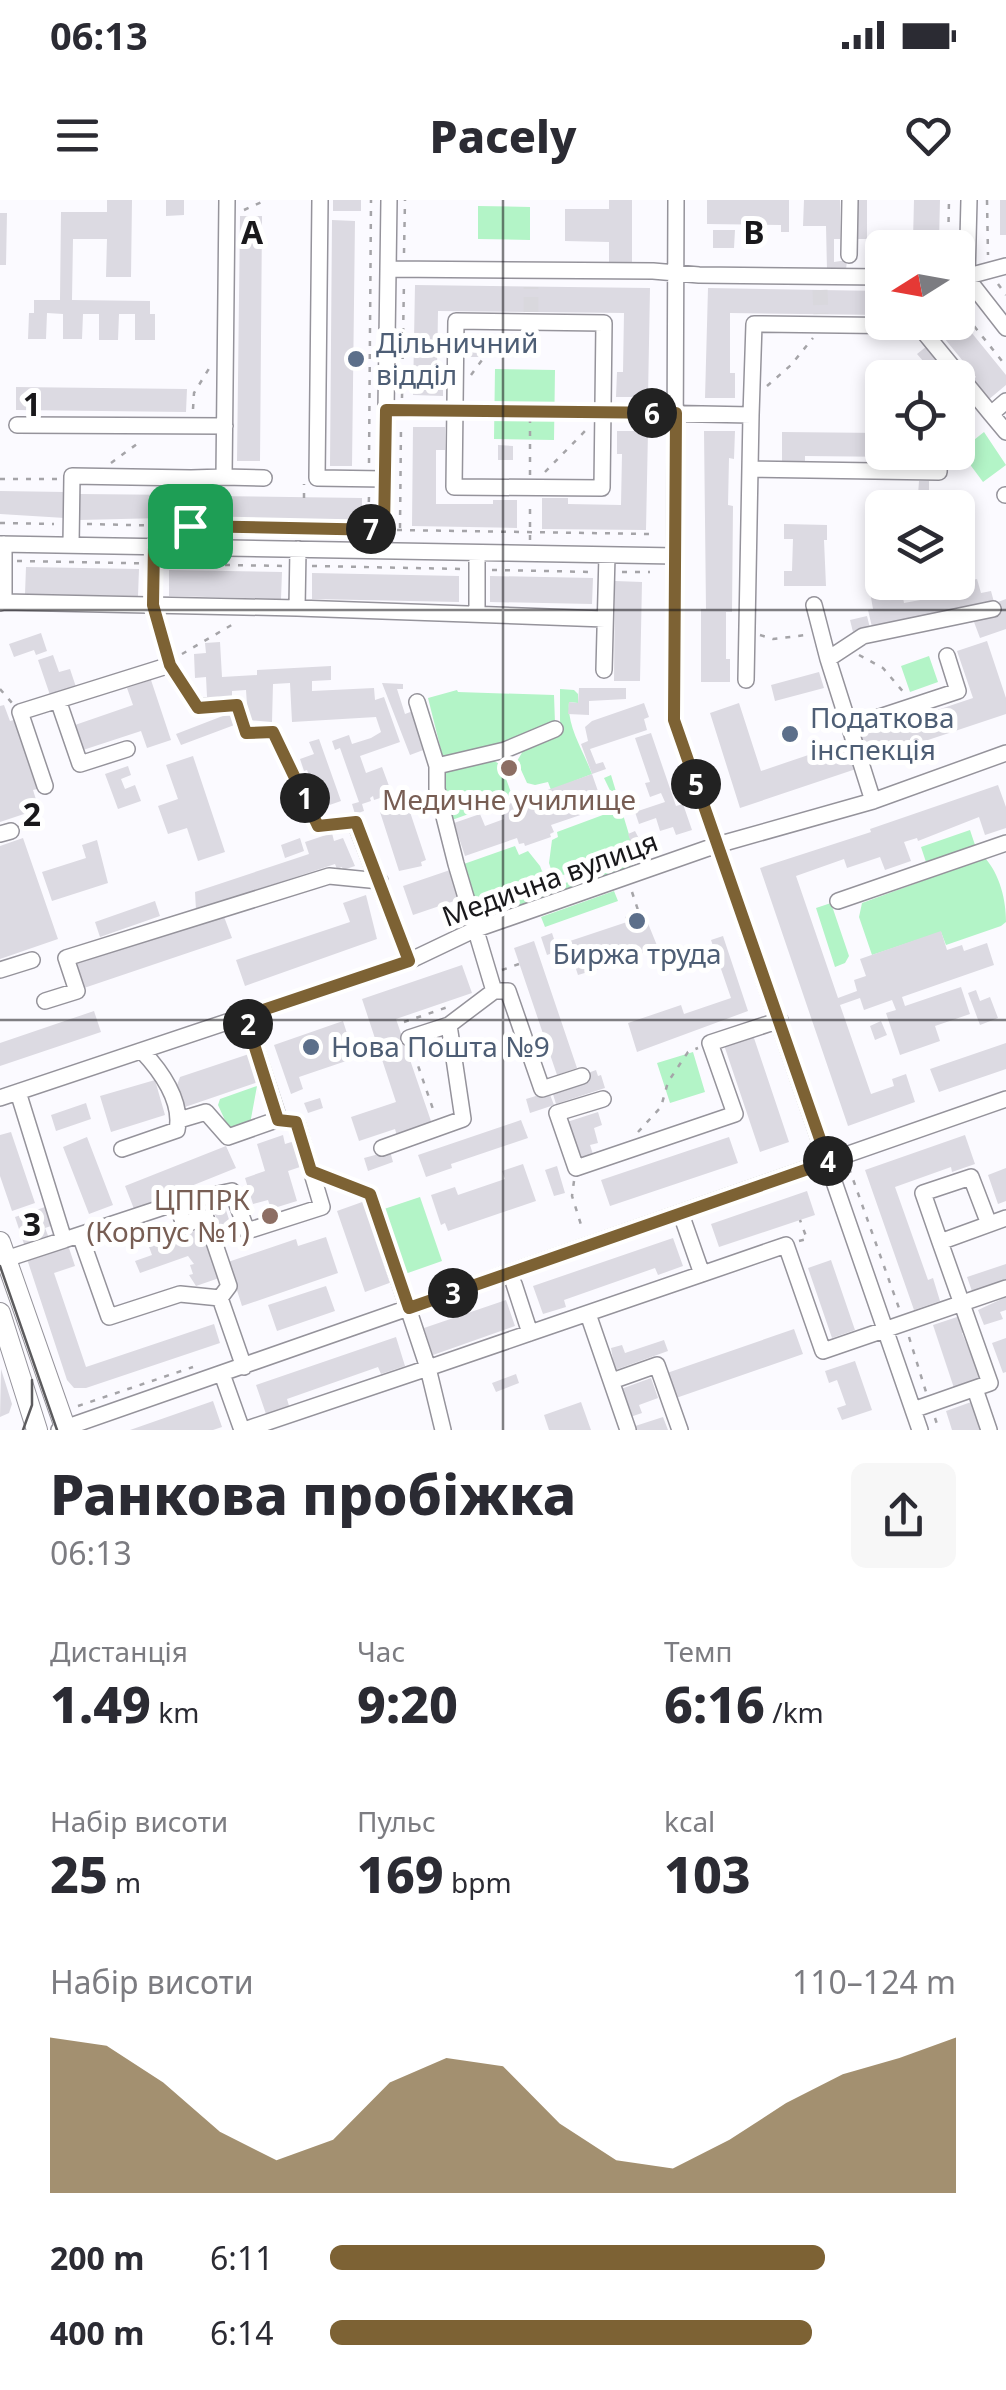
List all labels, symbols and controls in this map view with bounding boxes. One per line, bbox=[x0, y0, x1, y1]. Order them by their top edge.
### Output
text: 06:13 bbox=[50, 9, 148, 61]
text: Pacely bbox=[429, 105, 577, 166]
icon: menu bbox=[50, 108, 105, 163]
icon: heart bbox=[901, 108, 956, 163]
text: A bbox=[241, 210, 264, 253]
text: B bbox=[743, 210, 765, 253]
north arrow bbox=[865, 230, 975, 340]
map controls bbox=[865, 230, 975, 600]
place label: Дільничний відділ bbox=[376, 323, 538, 393]
marker: Дільничний відділ bbox=[345, 348, 367, 370]
button: locate bbox=[865, 360, 975, 470]
text: 1 bbox=[23, 382, 41, 425]
pin: 6 bbox=[627, 388, 677, 438]
text: 6 bbox=[644, 394, 660, 432]
pin bbox=[148, 484, 233, 569]
button: layers bbox=[865, 490, 975, 600]
icon: arrive bbox=[163, 499, 218, 554]
pin: 7 bbox=[346, 504, 396, 554]
text: 7 bbox=[363, 510, 379, 548]
place label: Податкова інспекція bbox=[810, 698, 954, 768]
marker: Податкова інспекція bbox=[779, 723, 801, 745]
marker: Медичне училище bbox=[498, 757, 520, 779]
pin: 5 bbox=[671, 759, 721, 809]
text: 5 bbox=[688, 765, 704, 803]
pin: 1 bbox=[280, 773, 330, 823]
text: 1 bbox=[297, 779, 313, 817]
place label: Медичне училище bbox=[382, 780, 636, 818]
text: 2 bbox=[23, 792, 41, 835]
street label: Медична вулиця bbox=[437, 821, 663, 935]
marker: Биржа труда bbox=[626, 910, 648, 932]
place label: Биржа труда bbox=[552, 934, 722, 972]
pin: 2 bbox=[223, 999, 273, 1049]
text: 2 bbox=[240, 1005, 256, 1043]
place label: Нова Пошта №9 bbox=[331, 1027, 550, 1065]
marker: Нова Пошта №9 bbox=[300, 1036, 322, 1058]
pin: 4 bbox=[803, 1136, 853, 1186]
text: 4 bbox=[820, 1142, 836, 1180]
place label: ЦППРК (Корпус №1) bbox=[87, 1180, 250, 1250]
text: 3 bbox=[23, 1202, 41, 1245]
marker: ЦППРК (Корпус №1) bbox=[259, 1205, 281, 1227]
pin: 3 bbox=[428, 1268, 478, 1318]
text: 3 bbox=[445, 1274, 461, 1312]
text: Ранкова пробіжка bbox=[50, 1456, 576, 1531]
button: share bbox=[851, 1463, 956, 1568]
text: 06:13 bbox=[50, 1531, 132, 1574]
text: Дистанція bbox=[50, 1632, 188, 1670]
text: Час bbox=[357, 1632, 405, 1670]
text: Темп bbox=[664, 1632, 732, 1670]
text: 1.49 bbox=[50, 1670, 151, 1738]
text: 9:20 bbox=[357, 1670, 458, 1738]
text: 6:16 bbox=[664, 1670, 765, 1738]
text: km bbox=[151, 1693, 199, 1731]
text: /km bbox=[765, 1693, 824, 1731]
text: Набір висоти bbox=[50, 1802, 228, 1840]
text: Пульс bbox=[357, 1802, 436, 1840]
text: kcal bbox=[664, 1802, 715, 1840]
text: 25 bbox=[50, 1840, 108, 1908]
text: 169 bbox=[357, 1840, 444, 1908]
text: 103 bbox=[664, 1840, 751, 1908]
text: m bbox=[108, 1863, 141, 1901]
text: bpm bbox=[444, 1863, 512, 1901]
text: Набір висоти bbox=[50, 1960, 254, 2003]
text: 110–124 m bbox=[792, 1960, 956, 2003]
text: 200 m bbox=[50, 2236, 144, 2279]
text: 6:11 bbox=[210, 2236, 274, 2279]
text: 400 m bbox=[50, 2311, 144, 2354]
text: 6:14 bbox=[210, 2311, 274, 2354]

